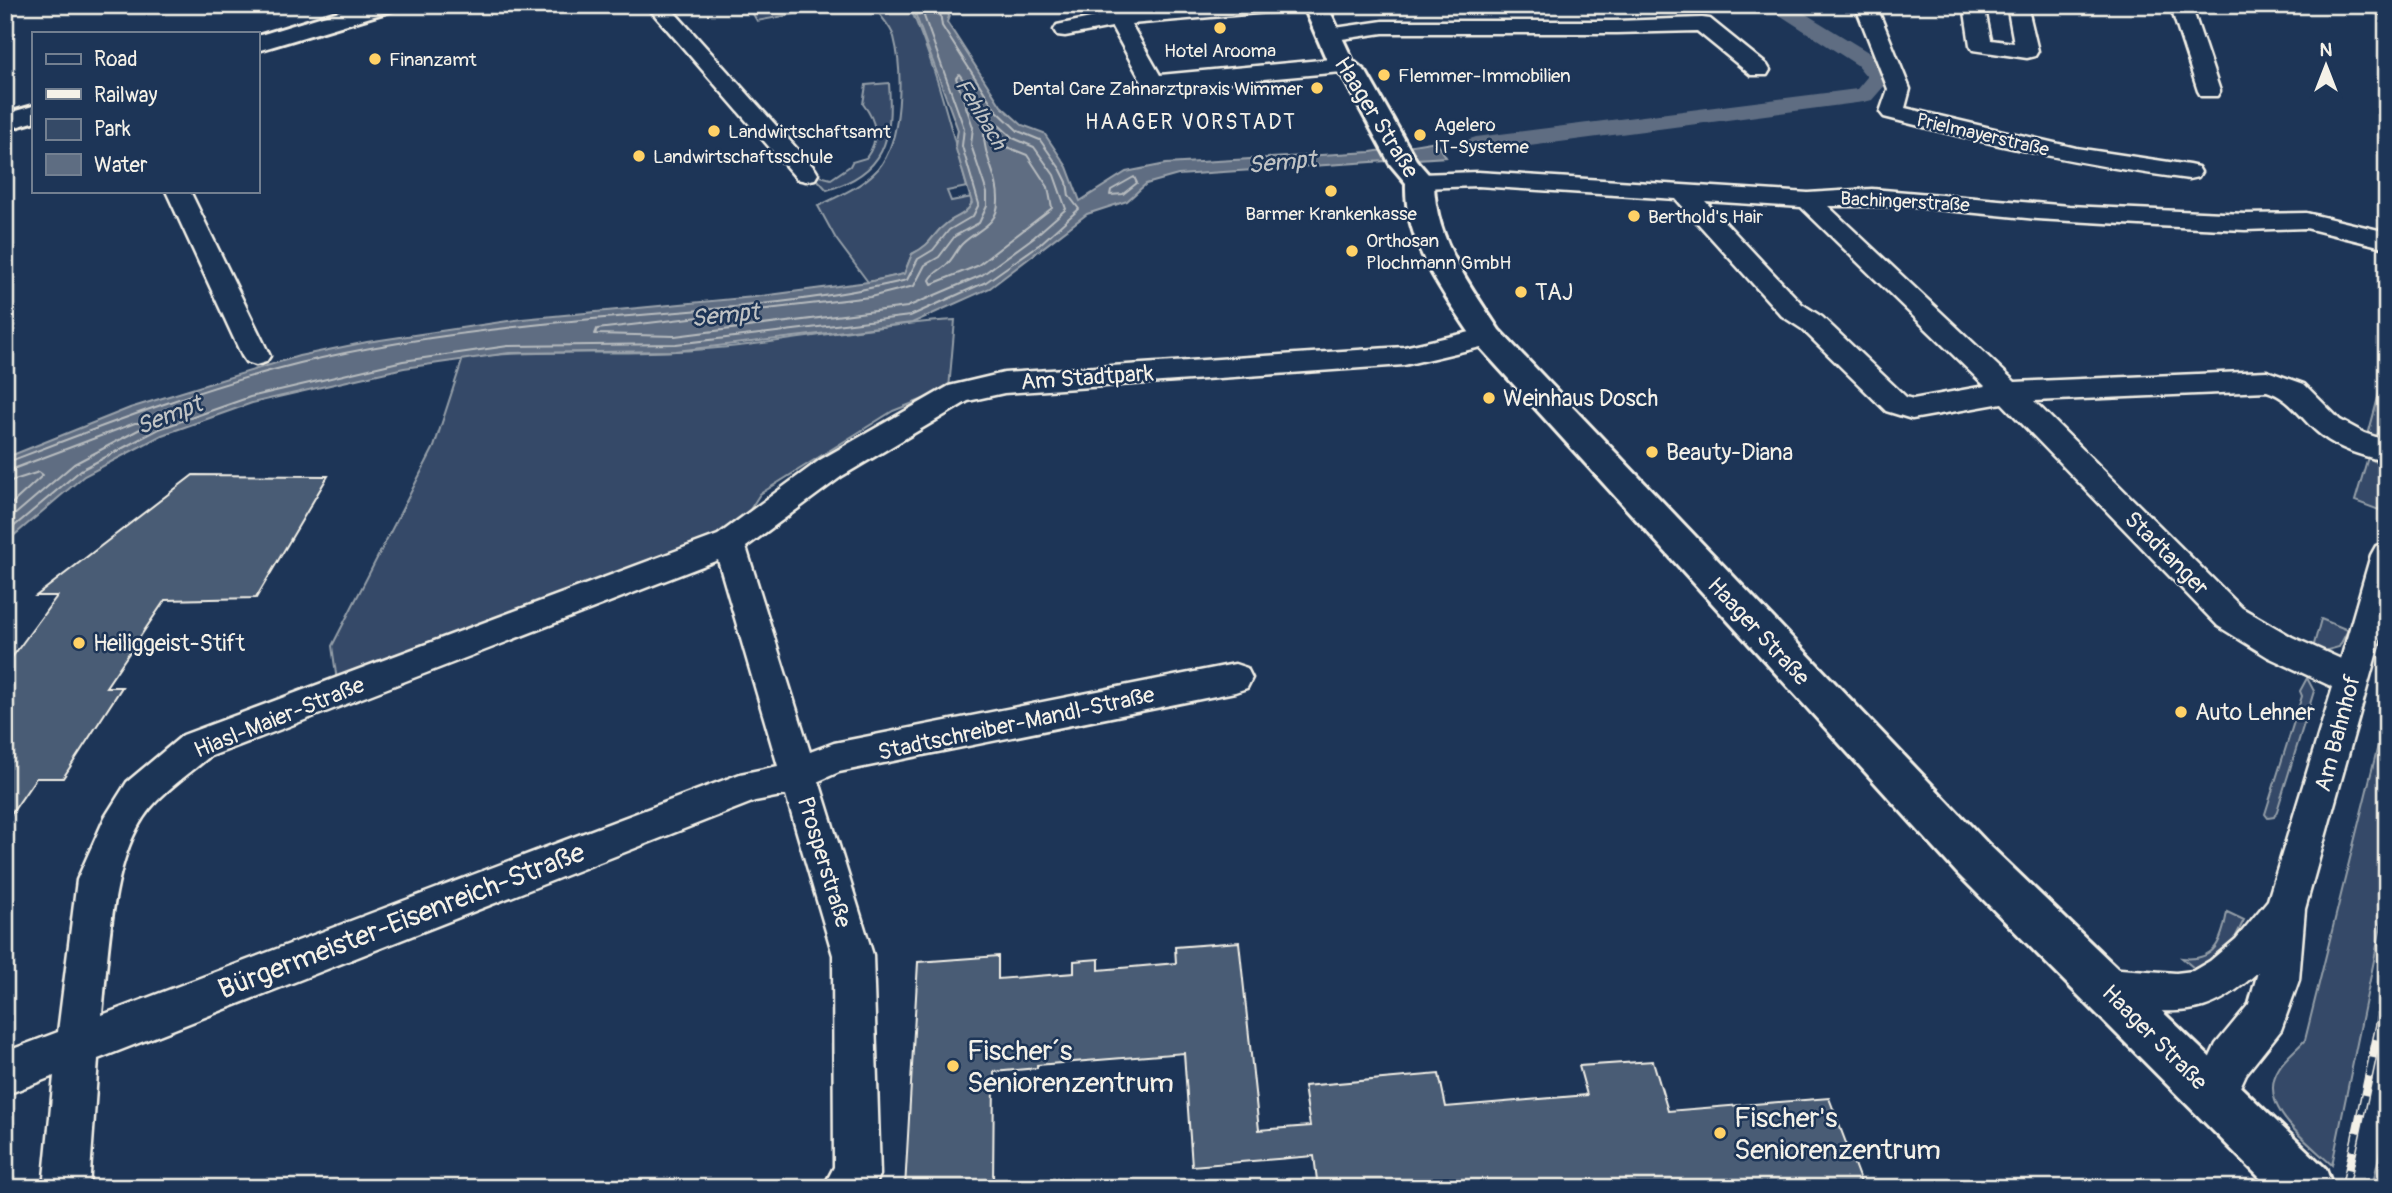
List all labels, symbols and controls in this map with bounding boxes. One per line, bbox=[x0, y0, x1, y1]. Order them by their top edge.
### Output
marker: Hotel Arooma bbox=[1212, 20, 1228, 36]
legend bbox=[32, 32, 259, 192]
north arrow bbox=[2290, 32, 2360, 102]
text: N bbox=[2320, 38, 2333, 62]
place label: Hotel Arooma bbox=[1164, 39, 1276, 63]
text: Road bbox=[94, 46, 138, 73]
place label: Finanzamt bbox=[389, 48, 477, 72]
marker: Finanzamt bbox=[367, 51, 383, 67]
street label: Haager Straße bbox=[1328, 51, 1426, 184]
place label: Flemmer-Immobilien bbox=[1398, 64, 1571, 88]
marker: Flemmer-Immobilien bbox=[1376, 67, 1392, 83]
water label: Fehlbach bbox=[949, 74, 1013, 156]
place label: Dental Care Zahnarztpraxis Wimmer bbox=[1012, 77, 1303, 101]
marker: Dental Care Zahnarztpraxis Wimmer bbox=[1309, 80, 1325, 96]
text: Railway bbox=[94, 82, 158, 109]
street label: Prielmayerstraße bbox=[1914, 108, 2052, 162]
district label: HAAGER VORSTADT bbox=[1085, 109, 1297, 136]
place label: Agelero IT-Systeme bbox=[1434, 113, 1529, 159]
text: Park bbox=[94, 116, 131, 143]
place label: Landwirtschaftsamt bbox=[728, 120, 891, 144]
marker: Landwirtschaftsamt bbox=[706, 123, 722, 139]
marker: Agelero IT-Systeme bbox=[1412, 127, 1428, 143]
place label: Landwirtschaftsschule bbox=[653, 145, 834, 169]
water label: Sempt bbox=[1247, 145, 1319, 180]
marker: Landwirtschaftsschule bbox=[631, 148, 647, 164]
text: Water bbox=[94, 152, 148, 179]
marker: Barmer Krankenkasse bbox=[1323, 183, 1339, 199]
street label: Bachingerstraße bbox=[1840, 187, 1971, 217]
place label: Barmer Krankenkasse bbox=[1245, 202, 1417, 226]
place label: Berthold's Hair bbox=[1648, 205, 1763, 229]
marker: Berthold's Hair bbox=[1626, 208, 1642, 224]
place label: Orthosan Plochmann GmbH bbox=[1366, 229, 1511, 275]
marker: Orthosan Plochmann GmbH bbox=[1344, 243, 1360, 259]
place label: TAJ bbox=[1535, 278, 1573, 307]
marker: TAJ bbox=[1513, 284, 1529, 300]
water label: Sempt bbox=[690, 297, 763, 333]
street label: Am Stadtpark bbox=[1020, 358, 1155, 397]
place label: Weinhaus Dosch bbox=[1503, 384, 1658, 413]
water label: Sempt bbox=[132, 389, 208, 441]
marker: Weinhaus Dosch bbox=[1481, 390, 1497, 406]
place label: Beauty-Diana bbox=[1666, 438, 1793, 467]
marker: Beauty-Diana bbox=[1644, 444, 1660, 460]
street label: Stadtanger bbox=[2118, 505, 2215, 602]
street label: Haager Straße bbox=[1701, 571, 1817, 692]
place label: Heiliggeist-Stift bbox=[93, 629, 246, 658]
marker: Heiliggeist-Stift bbox=[71, 635, 87, 651]
street label: Hiasl-Maier-Straße bbox=[190, 670, 369, 765]
street label: Am Bahnhof bbox=[2308, 671, 2367, 795]
street label: Stadtschreiber-Mandl-Straße bbox=[875, 680, 1158, 767]
place label: Auto Lehner bbox=[2195, 698, 2315, 727]
marker: Auto Lehner bbox=[2173, 704, 2189, 720]
street label: Prosperstraße bbox=[791, 793, 858, 932]
street label: Bürgermeister-Eisenreich-Straße bbox=[213, 835, 590, 1008]
street label: Haager Straße bbox=[2096, 978, 2214, 1097]
place label: Fischer´s Seniorenzentrum bbox=[967, 1034, 1174, 1101]
marker: Fischer´s Seniorenzentrum bbox=[945, 1058, 961, 1074]
place label: Fischer's Seniorenzentrum bbox=[1734, 1101, 1941, 1168]
marker: Fischer's Seniorenzentrum bbox=[1712, 1125, 1728, 1141]

